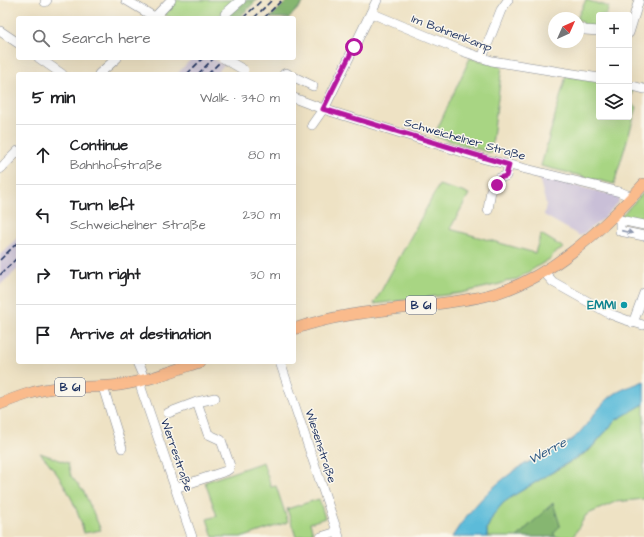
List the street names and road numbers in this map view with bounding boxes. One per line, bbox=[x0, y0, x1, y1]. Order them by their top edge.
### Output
street label: Im Bohnenkamp bbox=[409, 10, 495, 57]
street label: Schweichelner Straße bbox=[402, 114, 528, 165]
road number: B 61 bbox=[406, 296, 436, 314]
road number: B 61 bbox=[55, 378, 85, 396]
street label: Wiesenstraße bbox=[301, 407, 341, 486]
street label: Werrestraße bbox=[156, 416, 197, 494]

